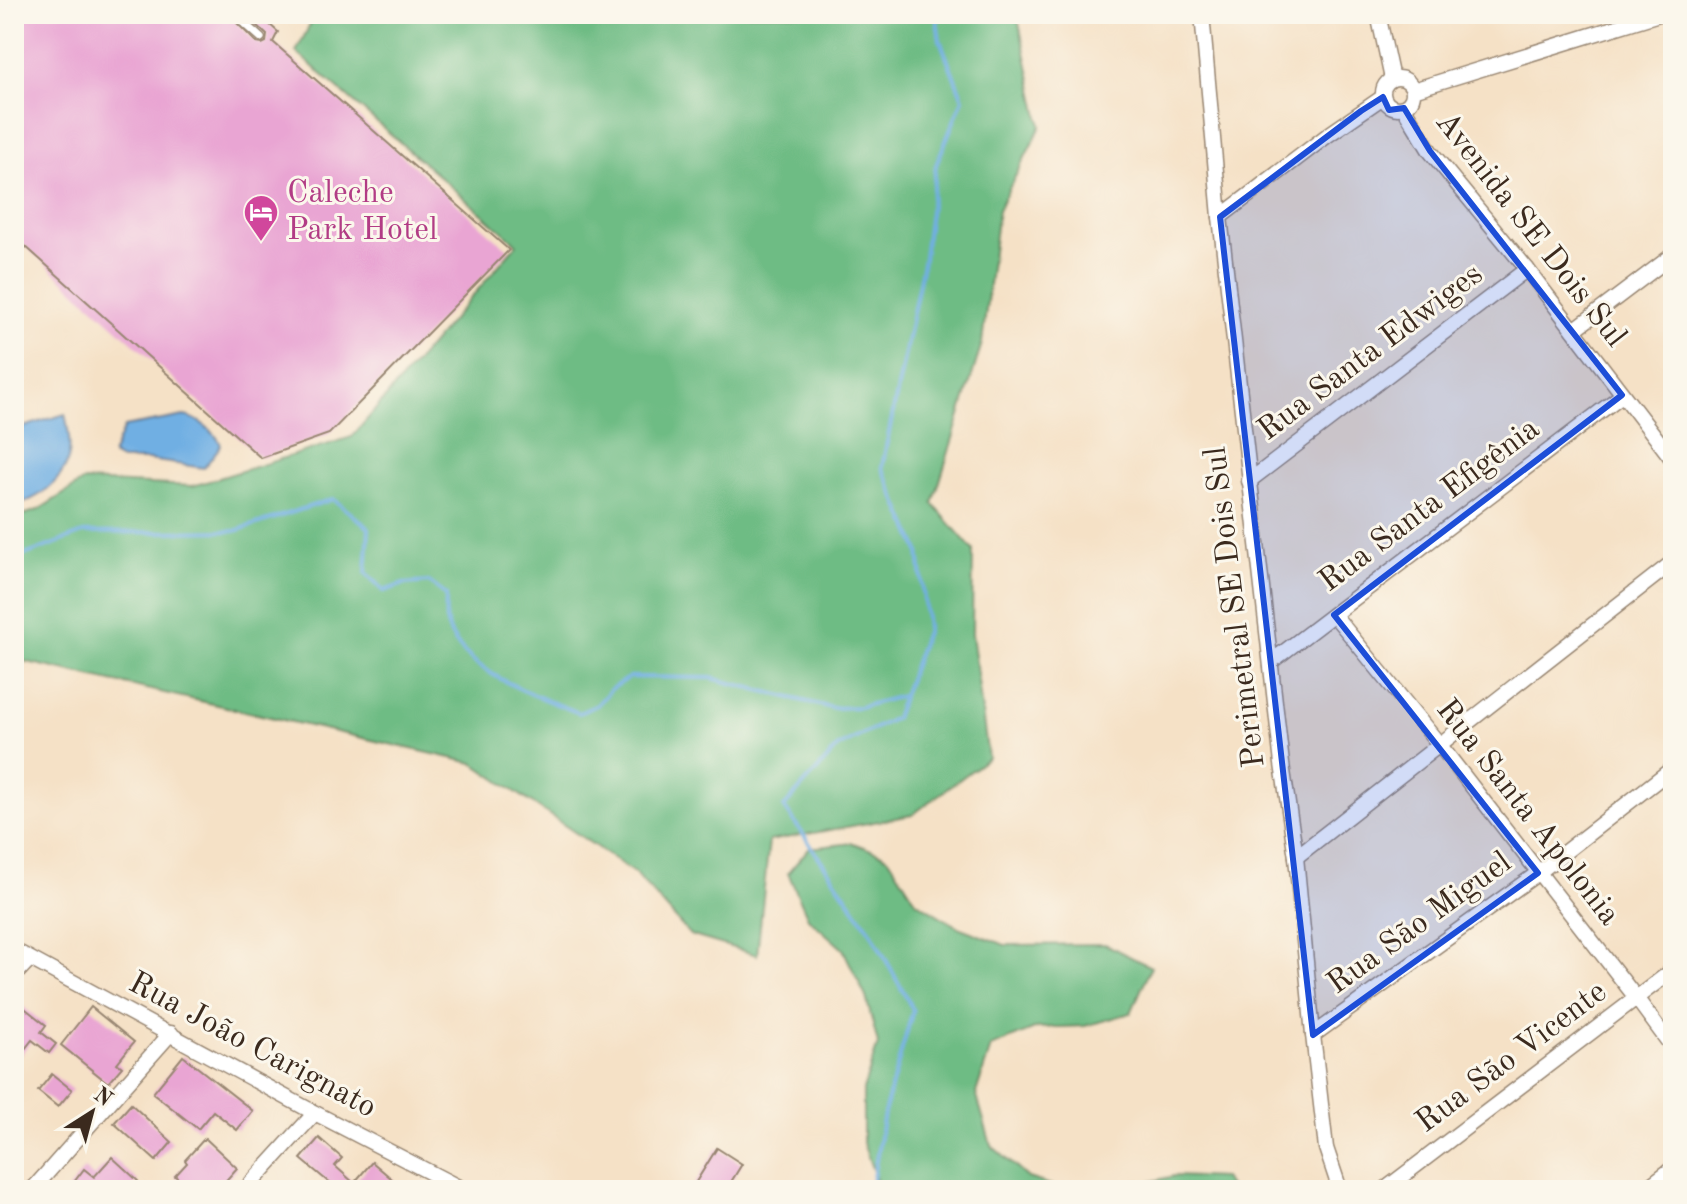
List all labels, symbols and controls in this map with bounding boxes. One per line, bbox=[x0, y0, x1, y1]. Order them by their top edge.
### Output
street label: Avenida SE Dois Sul bbox=[1429, 106, 1631, 354]
place label: Caleche Park Hotel bbox=[287, 178, 438, 247]
hotel icon: Caleche Park Hotel bbox=[242, 193, 280, 243]
street label: Rua Santa Edwiges bbox=[1253, 258, 1489, 448]
street label: Rua Santa Efigênia bbox=[1314, 413, 1546, 599]
street label: Perimetral SE Dois Sul bbox=[1200, 445, 1272, 769]
street label: Rua Santa Apolonia bbox=[1429, 694, 1625, 932]
street label: Rua São Miguel bbox=[1322, 847, 1518, 1001]
street label: Rua João Carignato bbox=[123, 967, 381, 1125]
street label: Rua São Vicente bbox=[1411, 976, 1613, 1140]
north arrow bbox=[52, 1072, 132, 1152]
text: N bbox=[89, 1084, 116, 1111]

